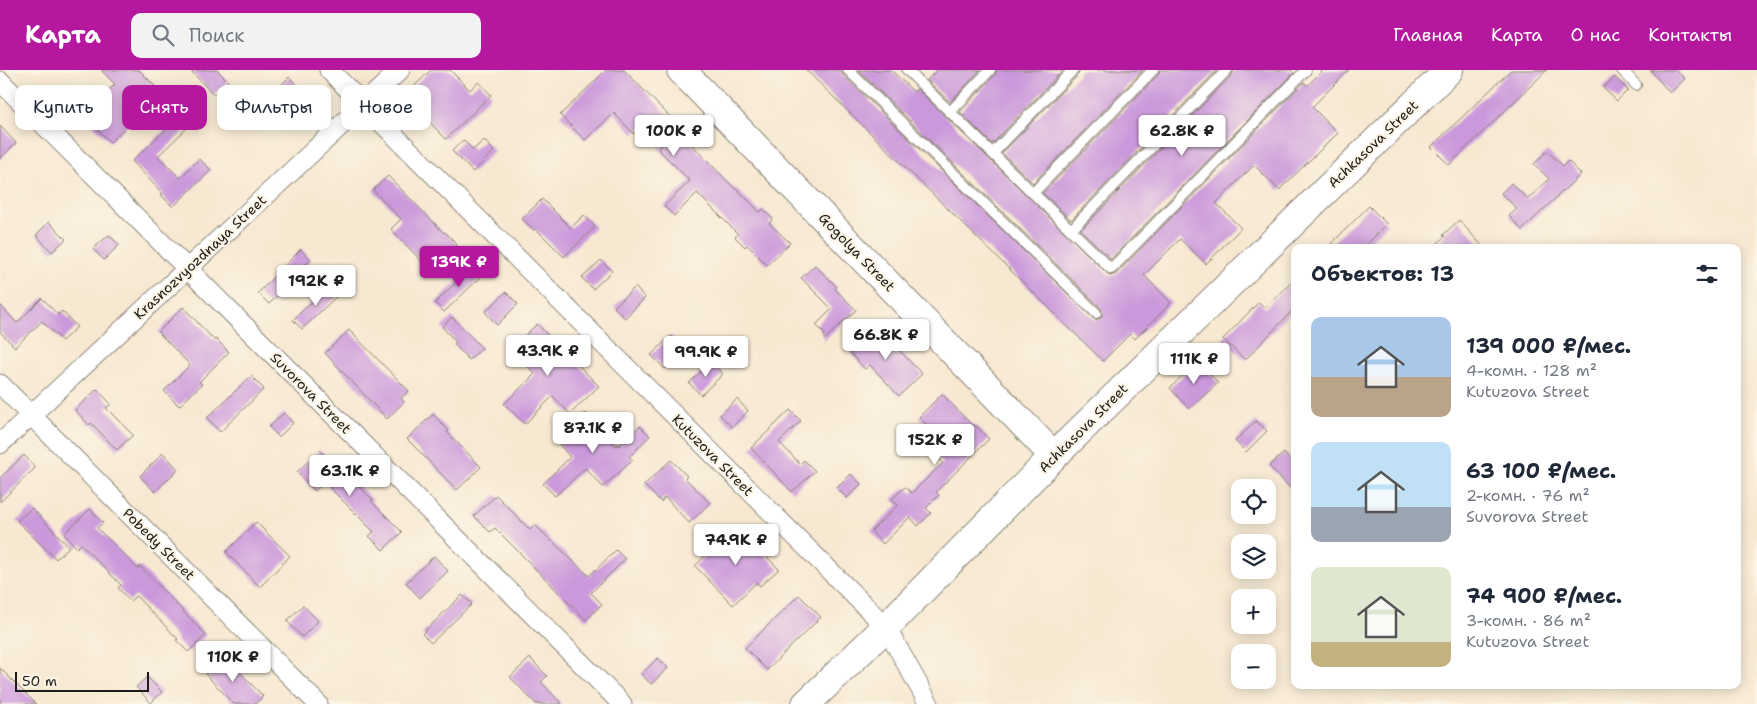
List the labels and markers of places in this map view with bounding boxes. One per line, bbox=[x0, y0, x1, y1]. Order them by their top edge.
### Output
pin: 100K ₽ bbox=[633, 114, 715, 157]
pin: 62.8K ₽ bbox=[1136, 114, 1228, 157]
pin: 139K ₽ bbox=[418, 246, 500, 288]
pin: 192K ₽ bbox=[275, 264, 357, 307]
pin: 66.8K ₽ bbox=[840, 318, 932, 361]
pin: 43.9K ₽ bbox=[502, 334, 594, 377]
pin: 99.9K ₽ bbox=[660, 336, 752, 378]
pin: 111K ₽ bbox=[1153, 342, 1235, 385]
pin: 87.1K ₽ bbox=[547, 412, 639, 454]
pin: 152K ₽ bbox=[894, 424, 976, 466]
pin: 63.1K ₽ bbox=[304, 454, 396, 497]
pin: 74.9K ₽ bbox=[690, 524, 782, 566]
pin: 110K ₽ bbox=[192, 640, 274, 683]

